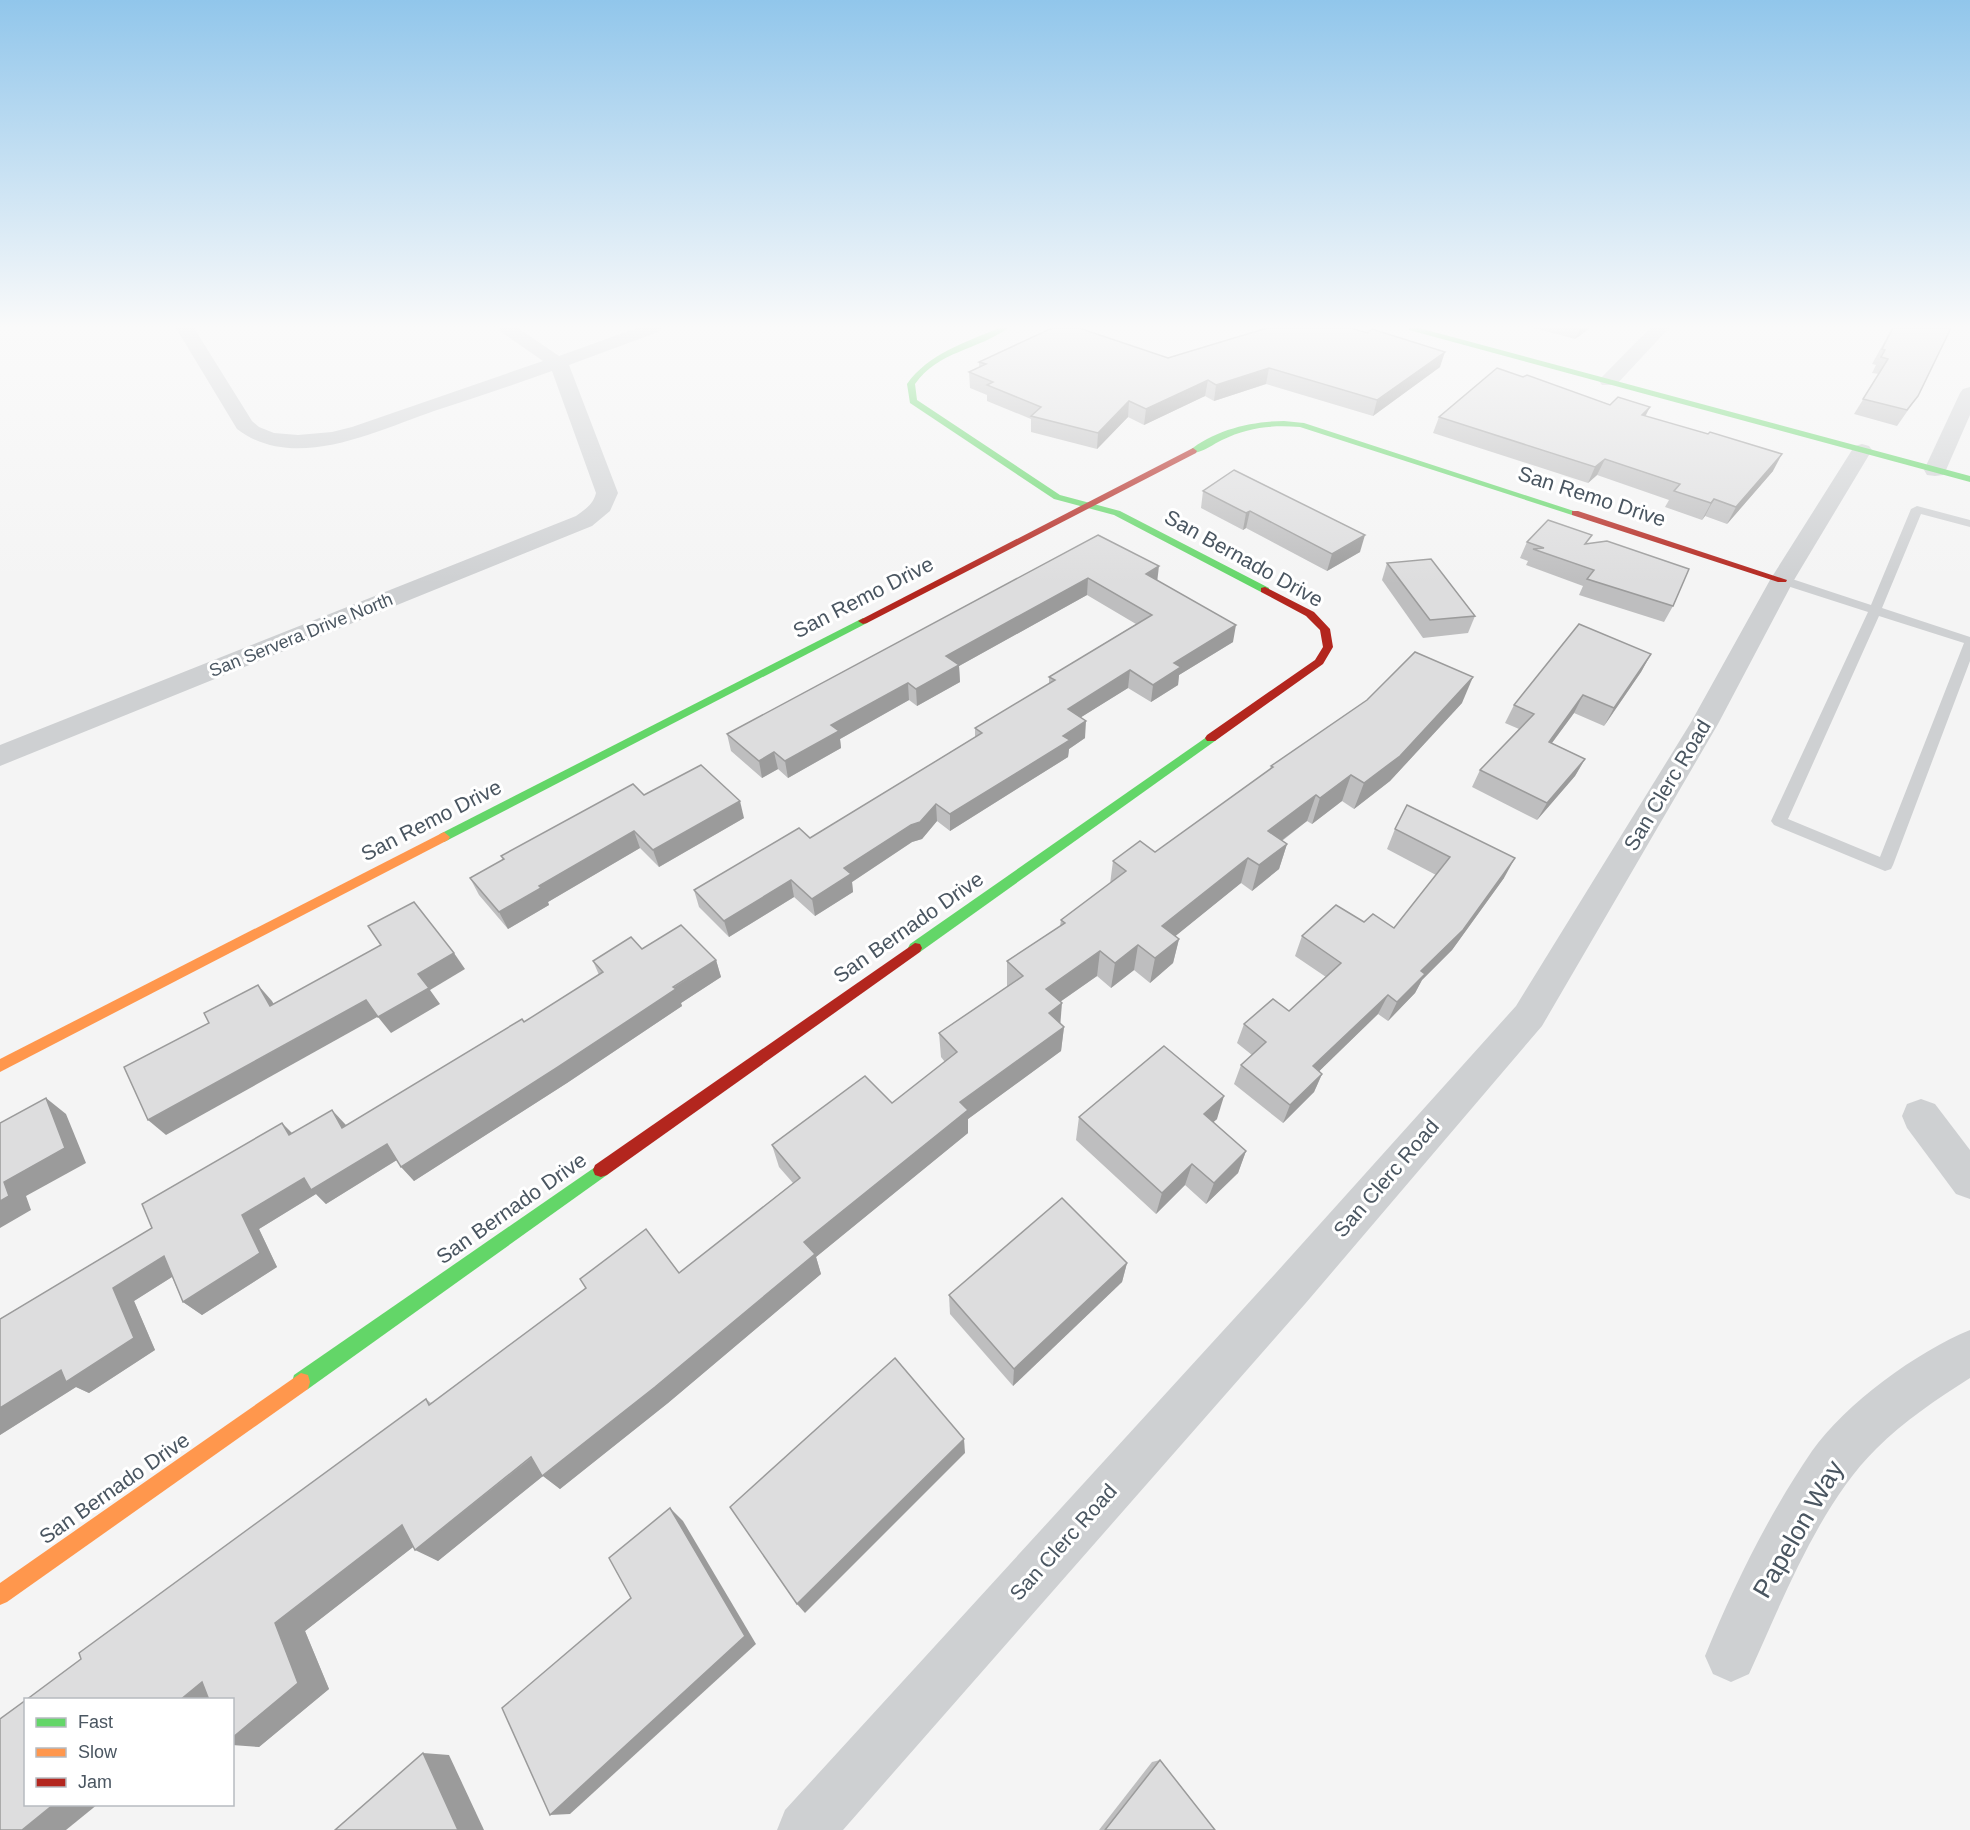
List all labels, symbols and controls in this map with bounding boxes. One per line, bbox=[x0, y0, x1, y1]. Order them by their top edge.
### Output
street label: San Remo Drive bbox=[1515, 461, 1669, 531]
street label: San Bernado Drive bbox=[1161, 505, 1327, 611]
street label: San Remo Drive bbox=[789, 552, 937, 642]
street label: San Servera Drive North bbox=[206, 589, 396, 681]
street label: San Clerc Road bbox=[1619, 716, 1715, 854]
street label: San Remo Drive bbox=[357, 775, 505, 865]
street label: San Bernado Drive bbox=[829, 867, 987, 987]
street label: San Clerc Road bbox=[1329, 1115, 1443, 1241]
street label: San Bernado Drive bbox=[432, 1148, 590, 1268]
street label: San Bernado Drive bbox=[35, 1428, 193, 1548]
street label: Papelon Way bbox=[1747, 1455, 1849, 1603]
street label: San Clerc Road bbox=[1005, 1479, 1121, 1605]
legend bbox=[24, 1698, 234, 1806]
text: Fast bbox=[78, 1712, 113, 1732]
text: Slow bbox=[78, 1742, 118, 1762]
text: Jam bbox=[78, 1772, 112, 1792]

